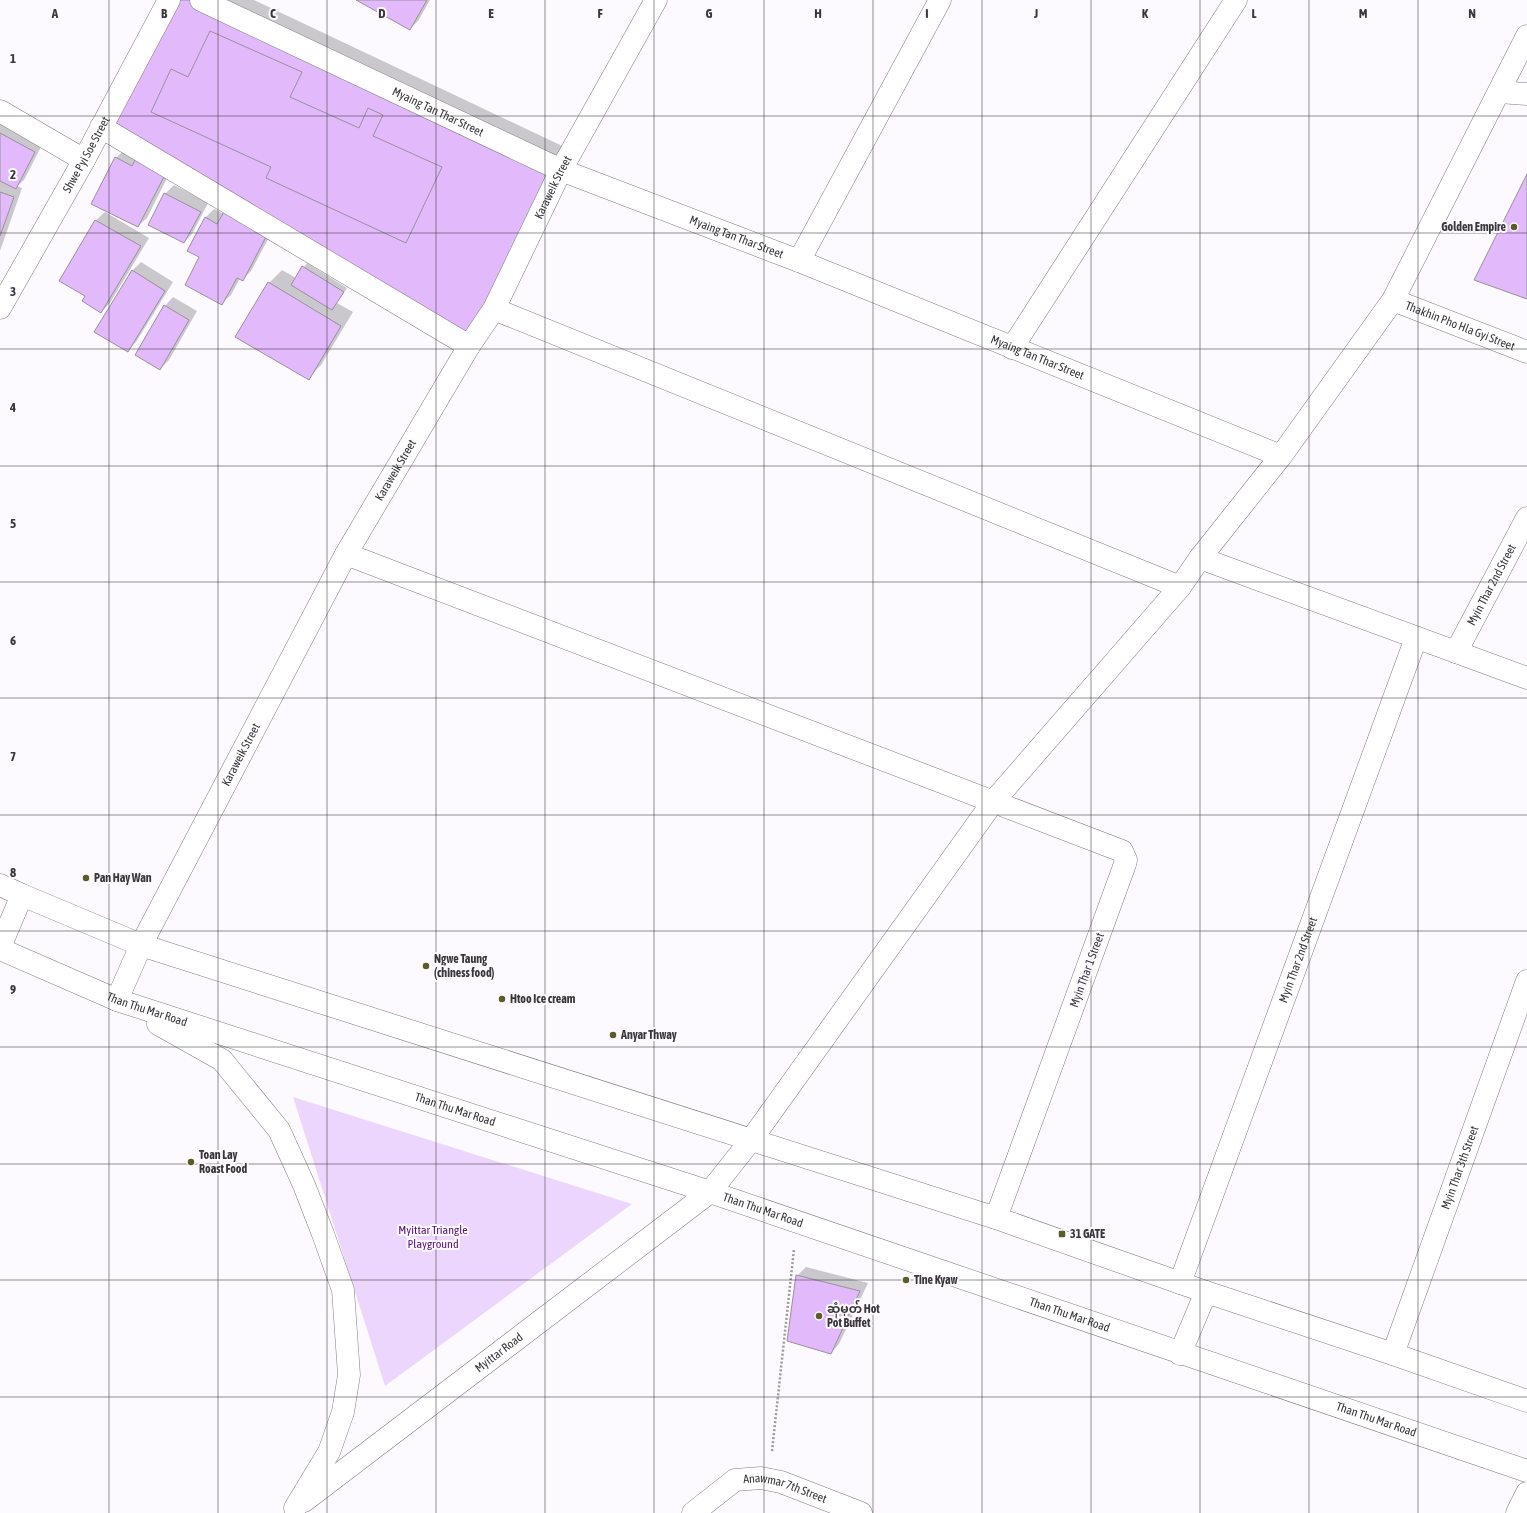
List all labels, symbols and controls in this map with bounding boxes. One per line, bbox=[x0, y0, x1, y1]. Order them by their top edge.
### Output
text: A bbox=[51, 6, 59, 21]
text: B bbox=[161, 6, 168, 21]
text: C bbox=[270, 6, 276, 21]
text: D bbox=[378, 6, 386, 21]
text: E bbox=[488, 6, 494, 21]
text: F bbox=[597, 6, 603, 21]
text: G bbox=[706, 6, 713, 21]
text: H bbox=[814, 6, 822, 21]
text: I bbox=[925, 6, 929, 21]
text: J bbox=[1033, 6, 1038, 21]
text: K bbox=[1142, 6, 1149, 21]
text: L bbox=[1251, 6, 1257, 21]
text: M bbox=[1359, 6, 1368, 21]
text: N bbox=[1468, 6, 1476, 21]
text: 1 bbox=[10, 51, 16, 66]
street label: Myaing Tan Thar Street bbox=[390, 84, 486, 140]
street label: Shwe Pyi Soe Street bbox=[60, 114, 113, 195]
street label: Karaweik Street bbox=[531, 153, 575, 221]
text: 2 bbox=[10, 167, 16, 182]
street label: Myaing Tan Thar Street bbox=[688, 213, 786, 262]
place label: Golden Empire bbox=[1441, 220, 1507, 234]
marker: Golden Empire bbox=[1509, 222, 1519, 232]
text: 3 bbox=[10, 284, 16, 299]
street label: Thakhin Pho Hla Gyi Street bbox=[1403, 298, 1517, 354]
street label: Myaing Tan Thar Street bbox=[989, 332, 1087, 383]
text: 4 bbox=[9, 400, 16, 415]
street label: Karaweik Street bbox=[372, 436, 419, 503]
text: 5 bbox=[10, 516, 16, 531]
street label: Myin Thar 2nd Street bbox=[1464, 541, 1519, 628]
text: 6 bbox=[10, 633, 16, 648]
street label: Karaweik Street bbox=[219, 720, 263, 788]
text: 7 bbox=[10, 749, 16, 764]
text: 8 bbox=[10, 865, 16, 880]
place label: Pan Hay Wan bbox=[94, 871, 152, 885]
marker: Pan Hay Wan bbox=[81, 873, 91, 883]
street label: Myin Thar 2nd Street bbox=[1276, 915, 1320, 1005]
street label: Myin Thar 1 Street bbox=[1067, 930, 1107, 1009]
place label: Ngwe Taung (chiness food) bbox=[434, 952, 495, 980]
marker: Ngwe Taung (chiness food) bbox=[421, 961, 431, 971]
text: 9 bbox=[10, 982, 16, 997]
street label: Than Thu Mar Road bbox=[104, 989, 189, 1029]
place label: Htoo Ice cream bbox=[510, 992, 576, 1006]
marker: Htoo Ice cream bbox=[497, 994, 507, 1004]
place label: Anyar Thway bbox=[620, 1028, 677, 1042]
marker: Anyar Thway bbox=[608, 1030, 618, 1040]
street label: Than Thu Mar Road bbox=[413, 1090, 497, 1129]
street label: Myin Thar 3th Street bbox=[1438, 1123, 1482, 1211]
place label: Toan Lay Roast Food bbox=[199, 1148, 247, 1176]
marker: Toan Lay Roast Food bbox=[186, 1157, 196, 1167]
street label: Than Thu Mar Road bbox=[721, 1190, 805, 1230]
park label: Myittar Triangle Playground bbox=[398, 1223, 468, 1251]
place label: 31 GATE bbox=[1070, 1227, 1105, 1241]
marker: 31 GATE bbox=[1057, 1229, 1067, 1239]
place label: Tine Kyaw bbox=[914, 1273, 959, 1287]
marker: Tine Kyaw bbox=[901, 1275, 911, 1285]
street label: Than Thu Mar Road bbox=[1028, 1295, 1112, 1335]
place label: ဆုံမှတ် Hot Pot Buffet bbox=[827, 1299, 880, 1330]
marker: ဆုံမှတ် Hot Pot Buffet bbox=[814, 1311, 824, 1321]
street label: Myittar Road bbox=[472, 1330, 526, 1375]
street label: Than Thu Mar Road bbox=[1334, 1399, 1418, 1440]
street label: Anawmar 7th Street bbox=[743, 1471, 829, 1506]

